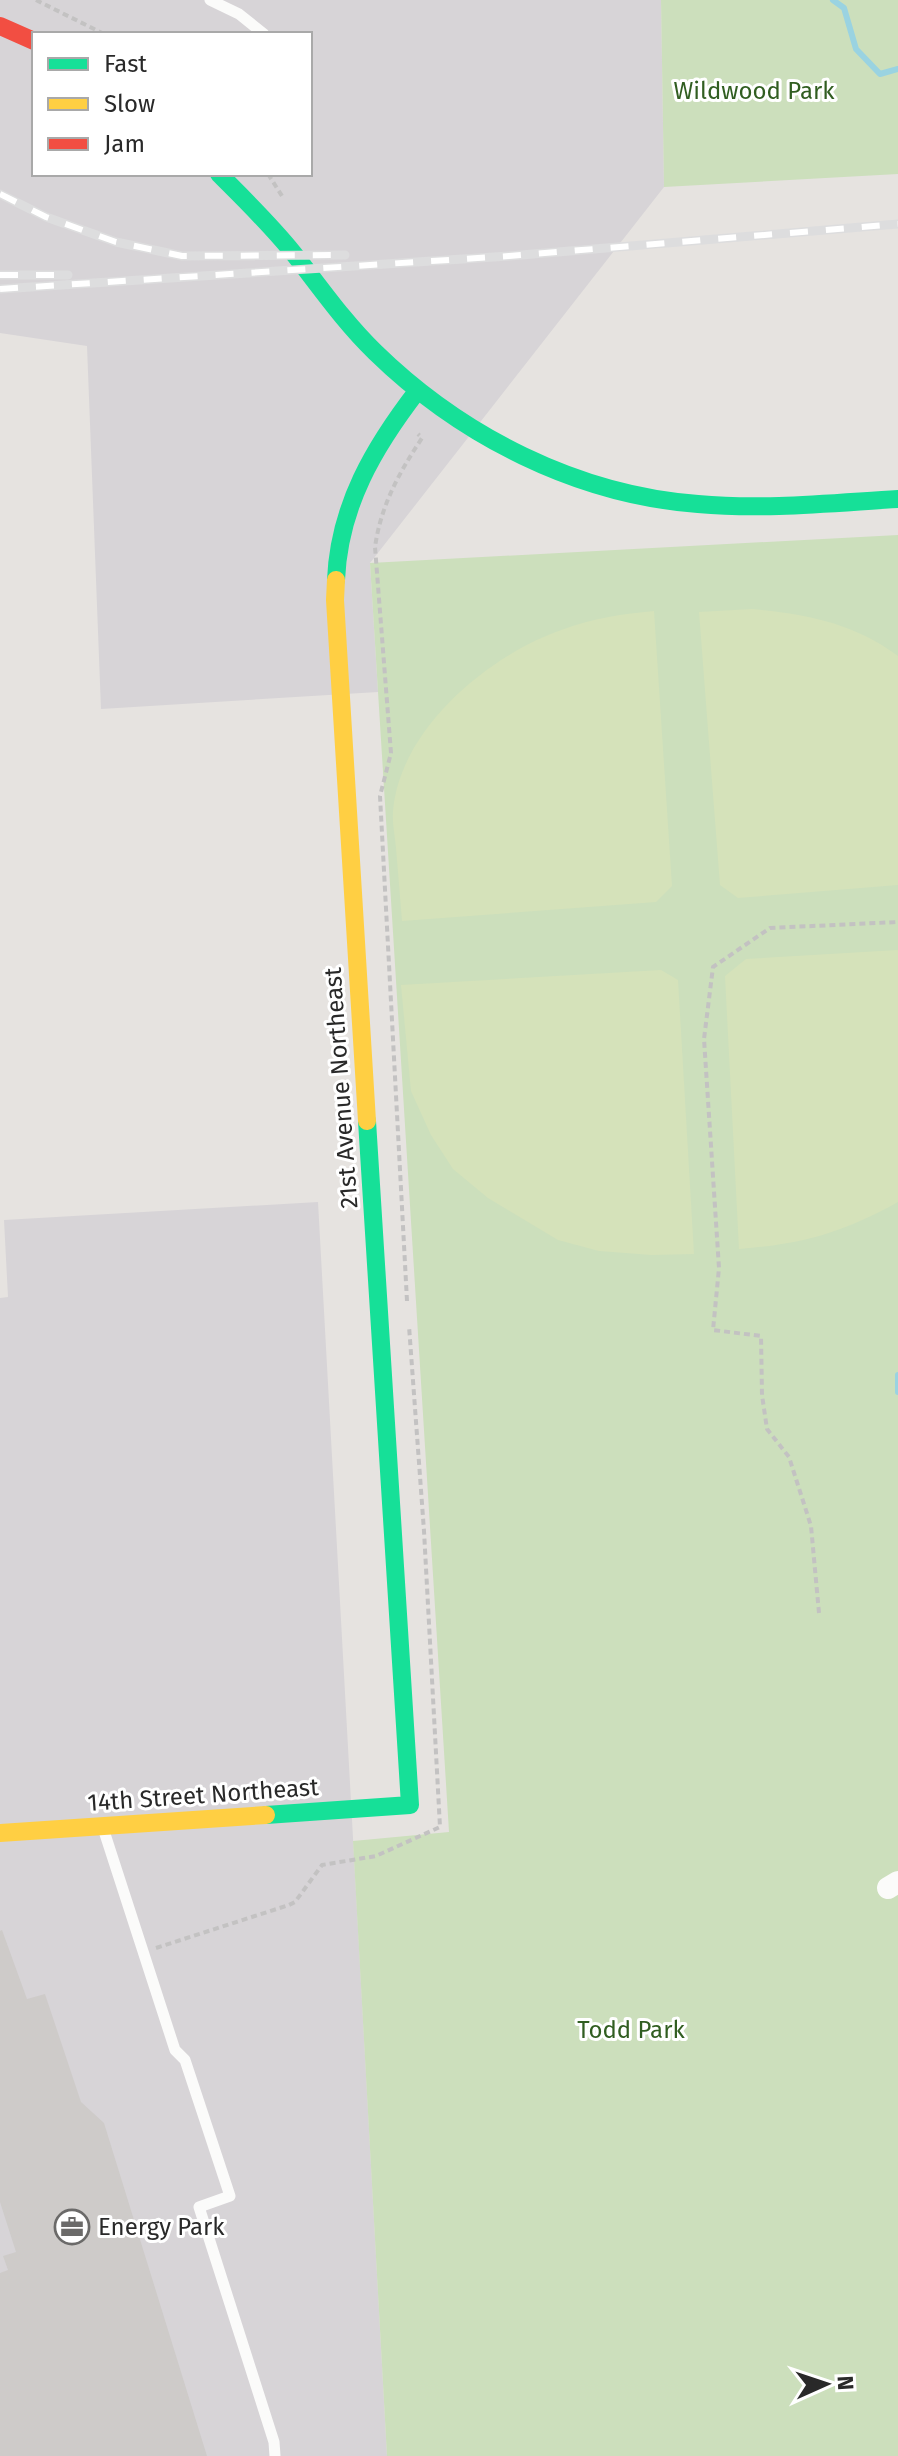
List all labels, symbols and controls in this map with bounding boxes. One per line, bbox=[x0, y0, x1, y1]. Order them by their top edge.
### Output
legend bbox=[32, 32, 312, 176]
text: Fast bbox=[104, 50, 147, 78]
park label: Wildwood Park bbox=[673, 77, 835, 105]
text: Slow bbox=[104, 90, 155, 118]
text: Jam bbox=[104, 130, 145, 158]
street label: 21st Avenue Northeast bbox=[319, 966, 363, 1210]
street label: 14th Street Northeast bbox=[86, 1773, 320, 1817]
park label: Todd Park bbox=[577, 2016, 685, 2044]
office icon: Energy Park bbox=[53, 2208, 91, 2246]
place label: Energy Park bbox=[98, 2213, 225, 2241]
north arrow bbox=[786, 2344, 866, 2424]
text: N bbox=[832, 2375, 859, 2391]

